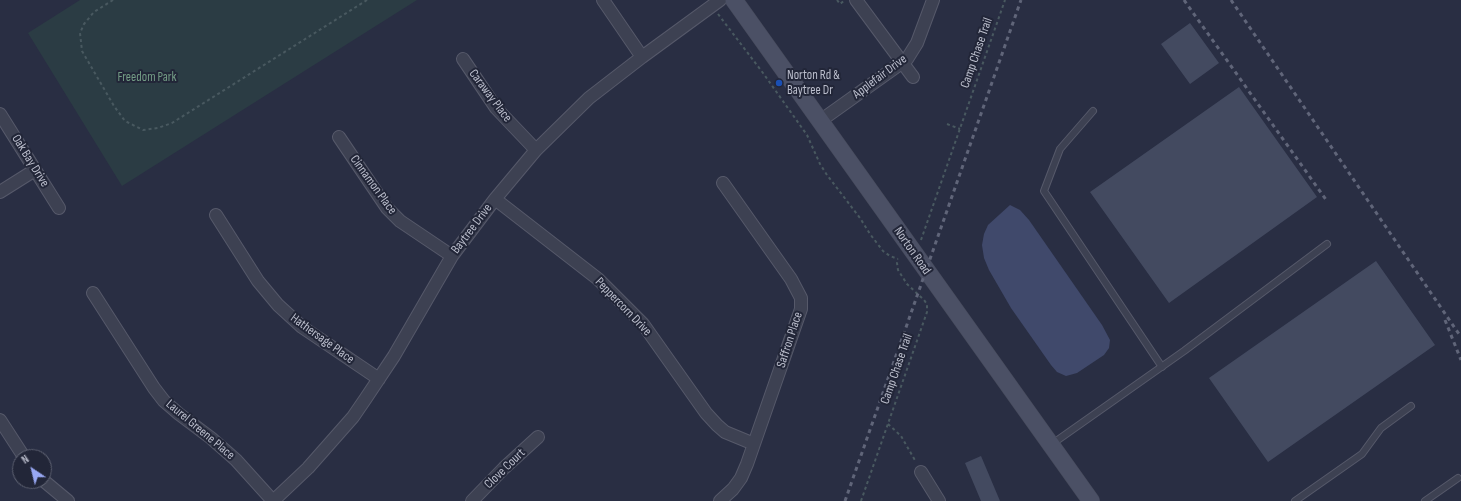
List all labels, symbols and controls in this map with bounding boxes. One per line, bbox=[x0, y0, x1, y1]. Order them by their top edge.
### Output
street label: Camp Chase Trail bbox=[958, 16, 996, 90]
street label: Applefair Drive bbox=[850, 52, 910, 102]
street label: Caraway Place bbox=[465, 67, 515, 125]
place label: Norton Rd & Baytree Dr bbox=[787, 68, 840, 99]
park label: Freedom Park bbox=[117, 70, 177, 86]
marker: Norton Rd & Baytree Dr bbox=[774, 78, 784, 88]
street label: Oak Bay Drive bbox=[8, 132, 52, 190]
street label: Cinnamon Place bbox=[346, 152, 400, 218]
street label: Baytree Drive bbox=[448, 201, 496, 257]
street label: Norton Road bbox=[890, 224, 934, 278]
street label: Peppercorn Drive bbox=[591, 275, 655, 339]
street label: Saffron Place bbox=[774, 310, 806, 370]
street label: Hathersage Place bbox=[287, 311, 357, 367]
street label: Camp Chase Trail bbox=[878, 332, 916, 406]
street label: Laurel Greene Place bbox=[162, 397, 238, 463]
street label: Clove Court bbox=[481, 446, 529, 492]
north arrow bbox=[12, 449, 52, 489]
text: N bbox=[19, 453, 32, 467]

